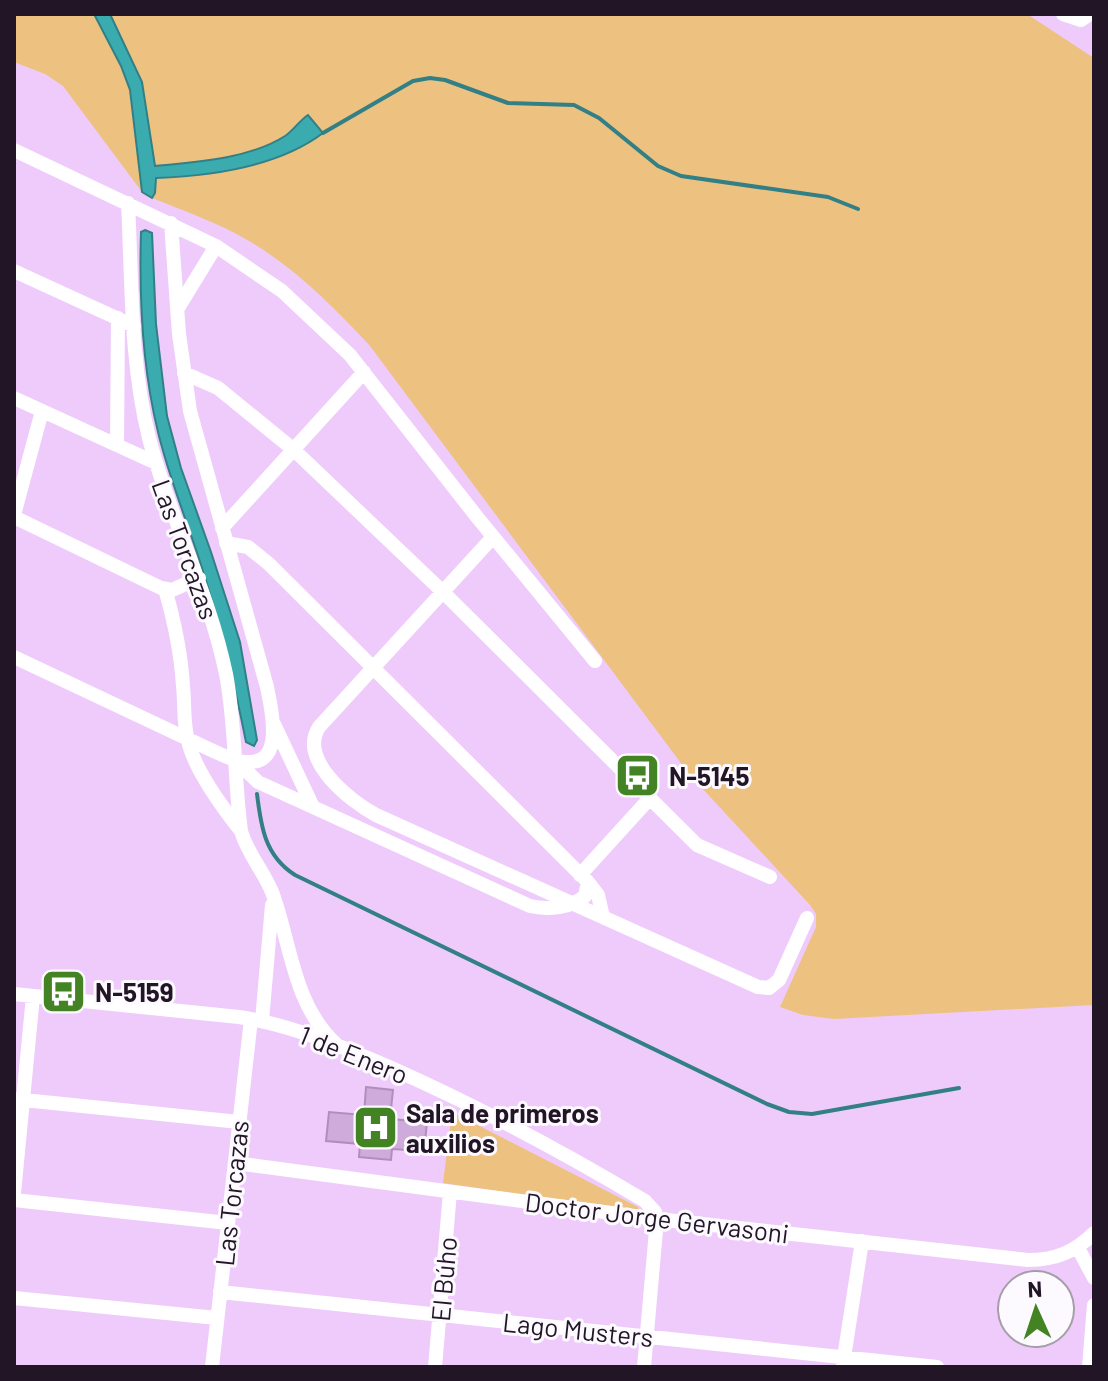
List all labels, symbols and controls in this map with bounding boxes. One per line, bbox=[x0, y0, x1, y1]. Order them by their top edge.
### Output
street label: Las Torcazas bbox=[146, 475, 226, 623]
bus stop icon: N-5145 bbox=[614, 751, 662, 799]
place label: N-5145 bbox=[669, 760, 750, 791]
bus stop icon: N-5159 bbox=[40, 967, 88, 1015]
place label: N-5159 bbox=[95, 976, 174, 1007]
street label: 1 de Enero bbox=[295, 1018, 413, 1090]
place label: Sala de primeros auxilios bbox=[406, 1097, 599, 1158]
hospital icon: Sala de primeros auxilios bbox=[351, 1103, 399, 1151]
street label: Las Torcazas bbox=[208, 1119, 254, 1267]
street label: Doctor Jorge Gervasoni bbox=[523, 1185, 791, 1249]
street label: El Búho bbox=[424, 1235, 462, 1323]
north arrow bbox=[996, 1269, 1076, 1349]
text: N bbox=[1027, 1275, 1043, 1301]
street label: Lago Musters bbox=[501, 1306, 655, 1352]

